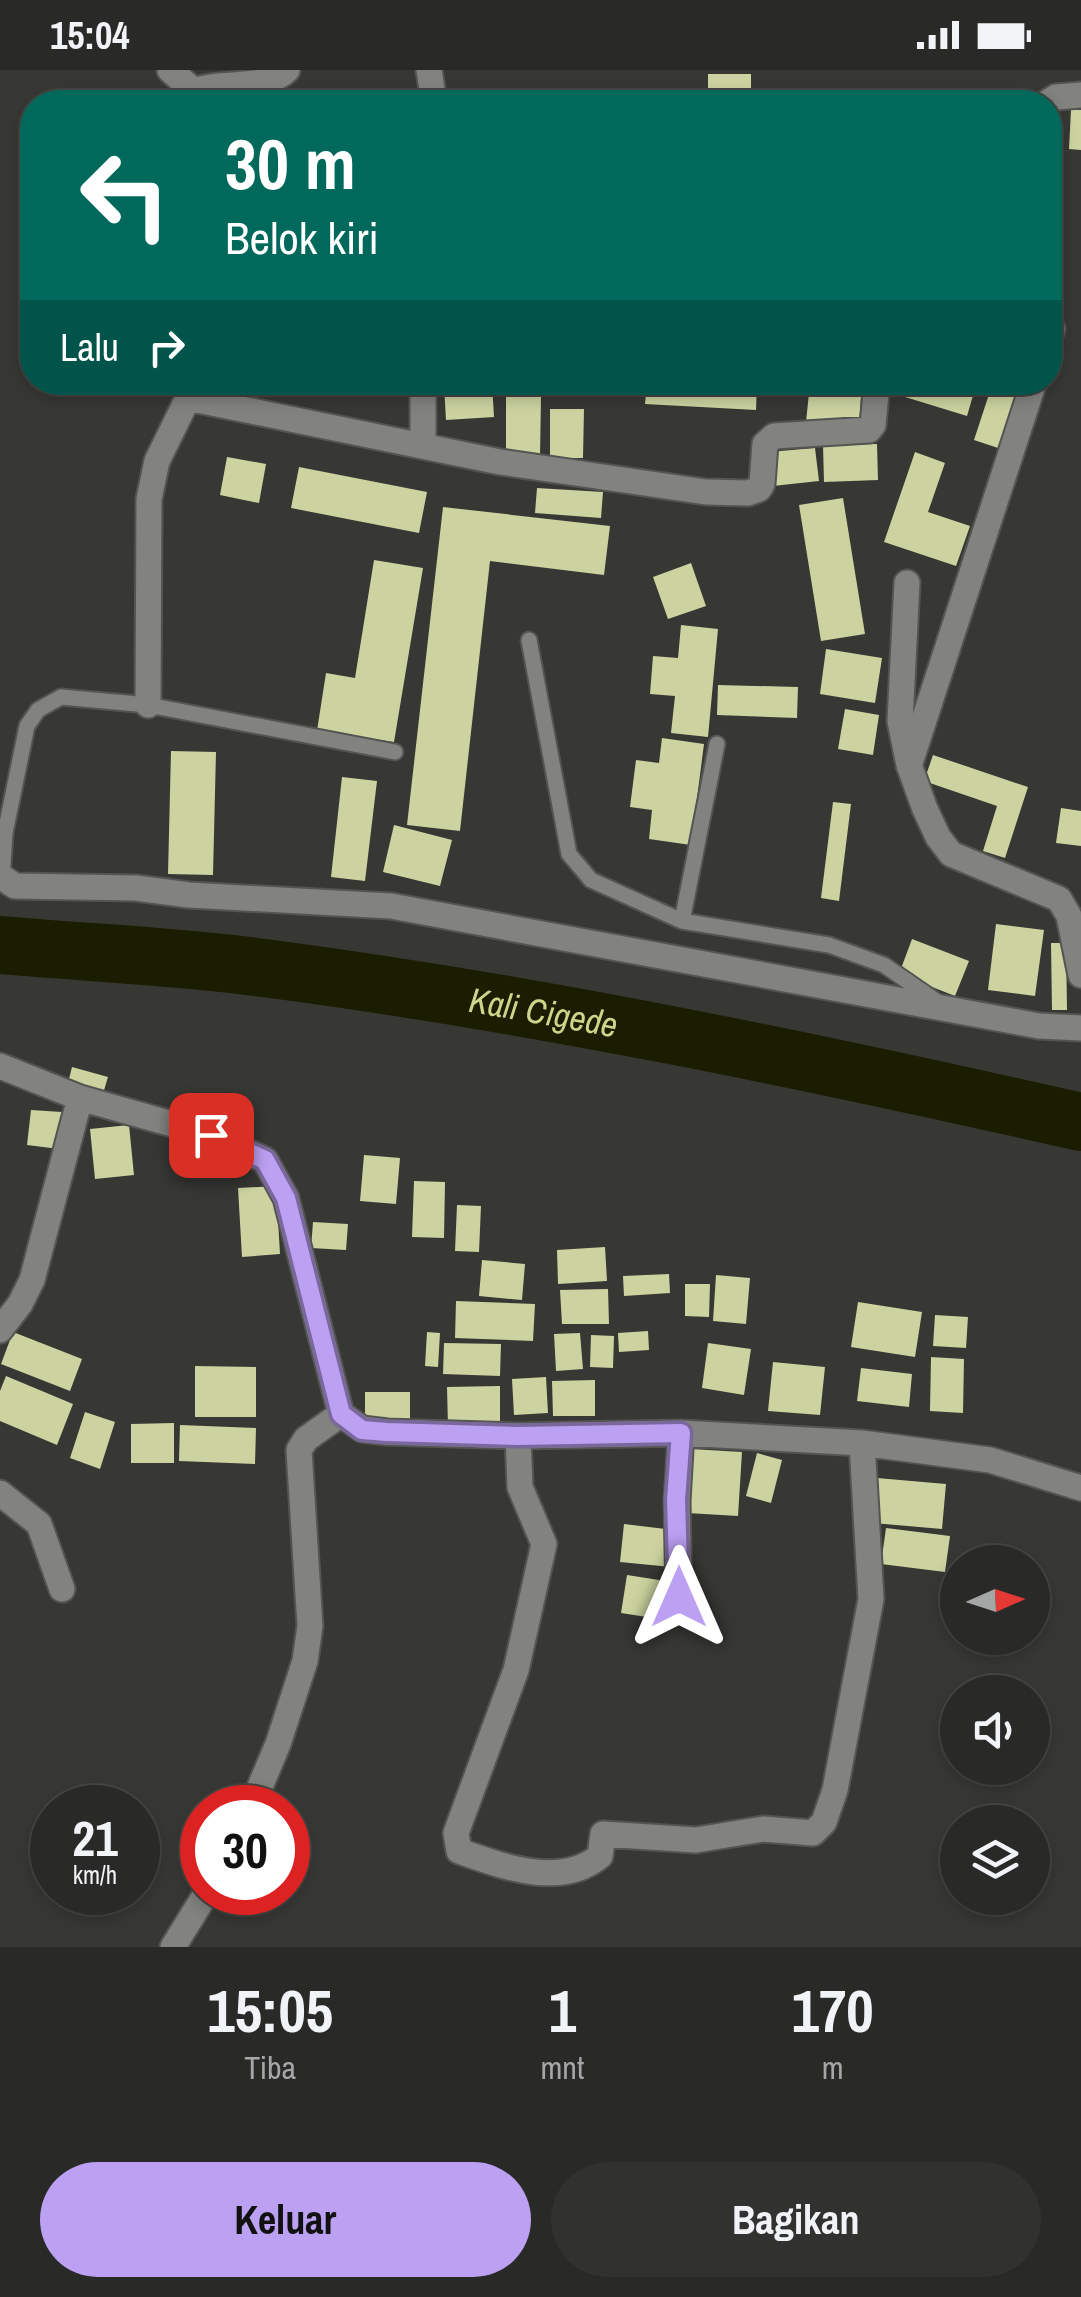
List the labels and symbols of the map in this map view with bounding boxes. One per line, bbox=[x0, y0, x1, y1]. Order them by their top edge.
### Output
water label: Kali Cigede bbox=[466, 976, 622, 1048]
pin bbox=[169, 1093, 254, 1178]
position arrow bbox=[627, 1545, 731, 1649]
north arrow bbox=[940, 1545, 1050, 1655]
speed limit sign: 30 bbox=[180, 1785, 310, 1915]

